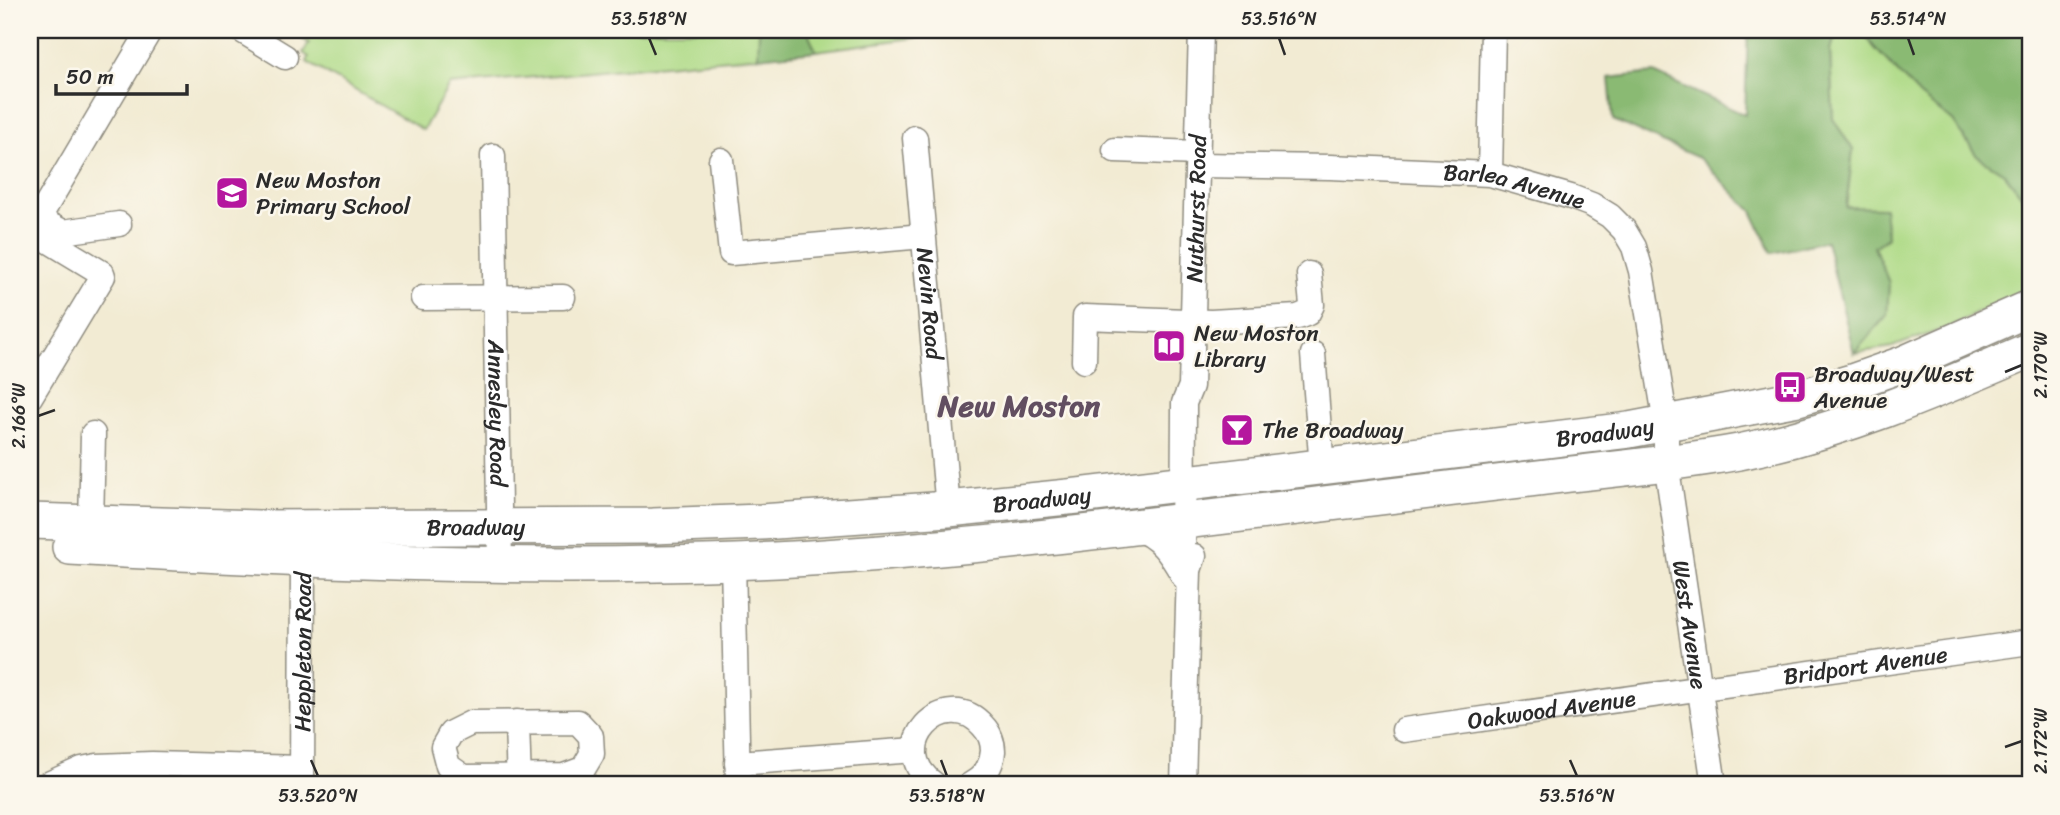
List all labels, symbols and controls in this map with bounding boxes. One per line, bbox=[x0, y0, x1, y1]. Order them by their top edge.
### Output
text: 53.518°N bbox=[611, 3, 688, 35]
text: 53.516°N bbox=[1241, 3, 1317, 35]
text: 53.514°N bbox=[1870, 3, 1947, 35]
scale bar bbox=[56, 52, 187, 96]
text: 50 m bbox=[66, 58, 114, 96]
street label: Nuthurst Road bbox=[1174, 132, 1219, 283]
street label: Barlea Avenue bbox=[1443, 152, 1591, 222]
place label: New Moston Primary School bbox=[256, 160, 411, 227]
school or university icon: New Moston Primary School bbox=[213, 174, 251, 212]
street label: Nevin Road bbox=[904, 246, 955, 363]
place label: New Moston Library bbox=[1194, 313, 1319, 380]
library icon: New Moston Library bbox=[1150, 327, 1188, 365]
text: 2.170°W bbox=[2025, 330, 2057, 398]
street label: Annesley Road bbox=[475, 338, 519, 488]
place label: Broadway/West Avenue bbox=[1813, 354, 1974, 421]
bus stop icon: Broadway/West Avenue bbox=[1771, 368, 1809, 406]
district label: New Moston bbox=[937, 379, 1101, 433]
text: 2.166°W bbox=[3, 382, 35, 449]
street label: Broadway bbox=[1554, 406, 1658, 460]
place label: The Broadway bbox=[1262, 410, 1404, 451]
bar icon: The Broadway bbox=[1218, 411, 1256, 449]
street label: Broadway bbox=[991, 475, 1094, 525]
street label: Broadway bbox=[426, 507, 525, 548]
street label: West Avenue bbox=[1660, 557, 1720, 692]
street label: Heppleton Road bbox=[282, 570, 324, 732]
street label: Bridport Avenue bbox=[1781, 634, 1950, 697]
street label: Oakwood Avenue bbox=[1465, 678, 1638, 742]
text: 2.172°W bbox=[2025, 707, 2057, 774]
text: 53.520°N bbox=[278, 780, 358, 812]
text: 53.518°N bbox=[909, 780, 986, 812]
text: 53.516°N bbox=[1539, 780, 1615, 812]

